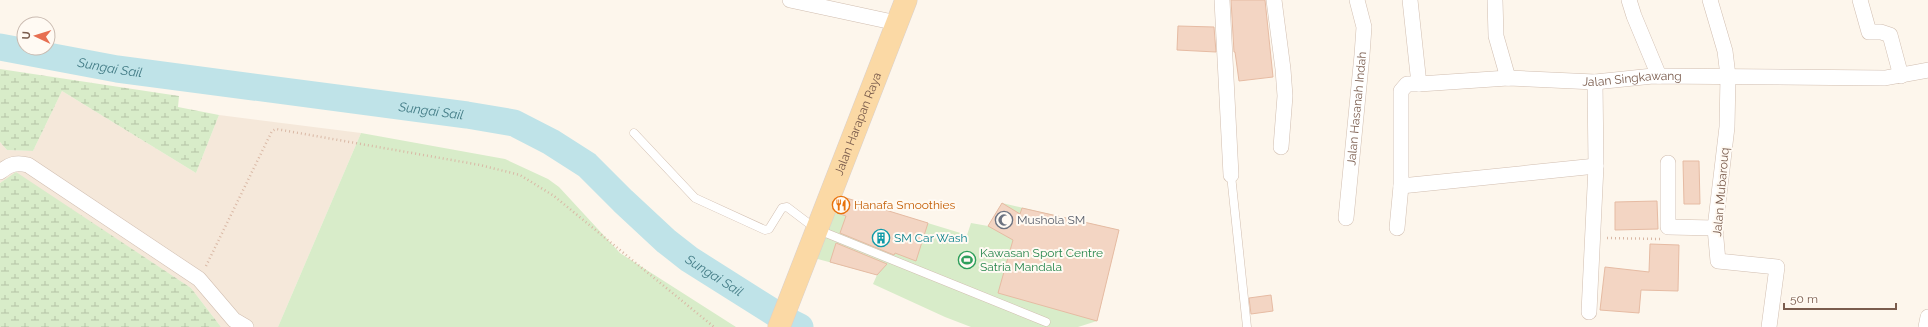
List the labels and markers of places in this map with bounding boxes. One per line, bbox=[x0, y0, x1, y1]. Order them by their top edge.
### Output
restaurant icon: Hanafa Smoothies bbox=[831, 195, 851, 215]
place label: Hanafa Smoothies bbox=[854, 198, 956, 212]
mosque icon: Mushola SM bbox=[994, 210, 1014, 230]
place label: Mushola SM bbox=[1017, 213, 1085, 227]
building icon: SM Car Wash bbox=[871, 228, 891, 248]
place label: SM Car Wash bbox=[894, 231, 967, 245]
place label: Kawasan Sport Centre Satria Mandala bbox=[980, 246, 1103, 274]
sports icon: Kawasan Sport Centre Satria Mandala bbox=[957, 250, 977, 270]

